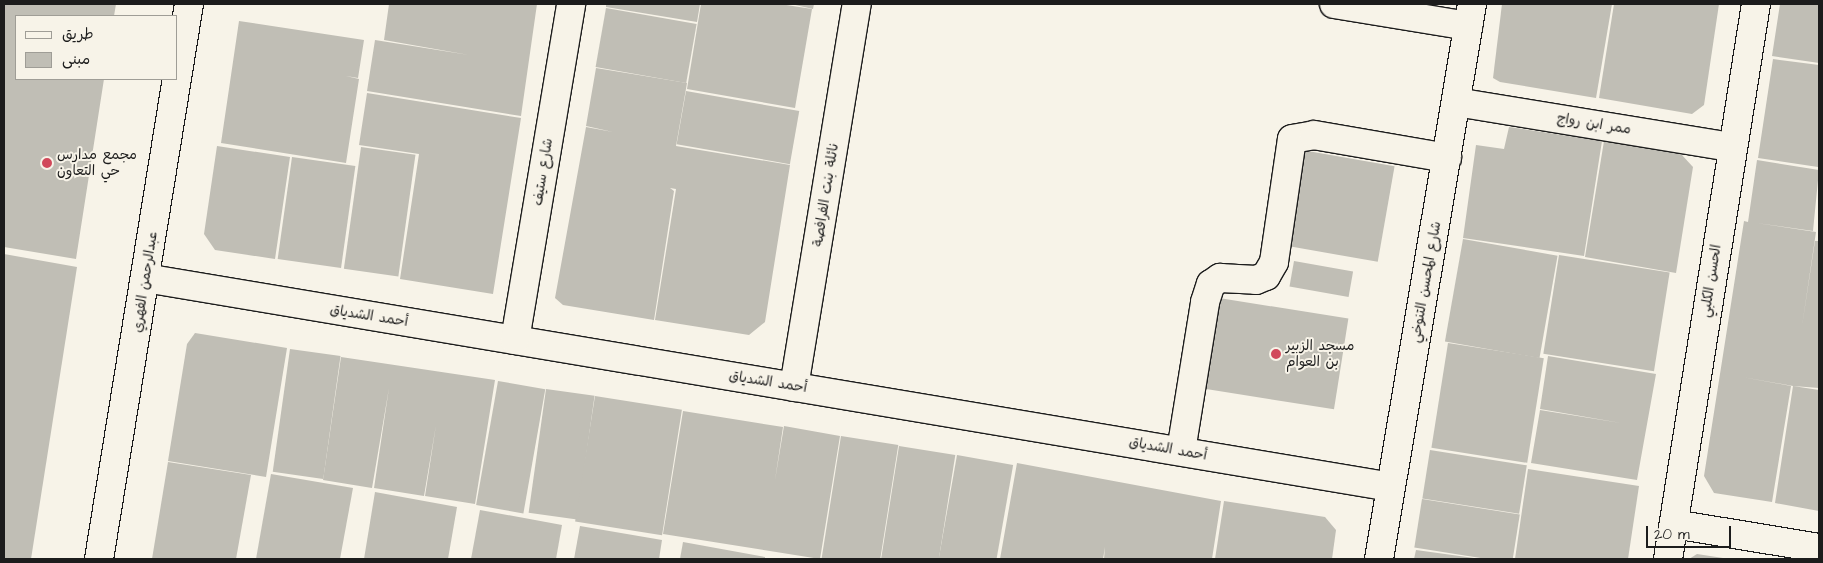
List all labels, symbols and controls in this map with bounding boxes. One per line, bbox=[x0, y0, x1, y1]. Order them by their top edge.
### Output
legend bbox=[15, 15, 178, 80]
text: طريق bbox=[62, 24, 94, 45]
text: مبنى bbox=[62, 49, 90, 70]
street label: ممر ابن رواج bbox=[1556, 110, 1632, 138]
street label: شارع ستيف bbox=[529, 137, 557, 207]
street label: نائلة بنت الفرافصة bbox=[810, 142, 842, 248]
place label: مجمع مدارس حي التعاون bbox=[57, 147, 137, 180]
marker: مجمع مدارس حي التعاون bbox=[41, 157, 53, 169]
street label: شارع المحسن التنوخي bbox=[1407, 220, 1445, 344]
street label: عبدالرحمن الفهري bbox=[129, 230, 161, 334]
street label: الحسن الكلبي bbox=[1697, 243, 1725, 319]
street label: أحمد الشدياق bbox=[329, 302, 409, 330]
place label: مسجد الزبير بن العوام bbox=[1286, 338, 1354, 371]
marker: مسجد الزبير بن العوام bbox=[1270, 348, 1282, 360]
street label: أحمد الشدياق bbox=[728, 368, 808, 396]
street label: أحمد الشدياق bbox=[1128, 434, 1208, 464]
scale bar bbox=[1648, 516, 1733, 548]
text: 20 m bbox=[1654, 524, 1690, 545]

